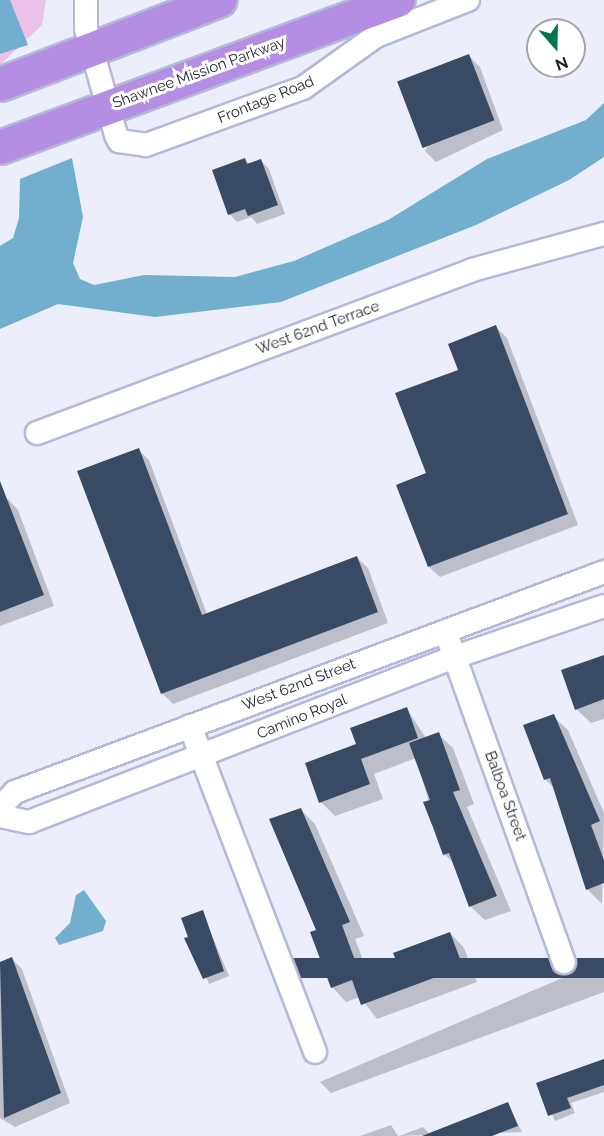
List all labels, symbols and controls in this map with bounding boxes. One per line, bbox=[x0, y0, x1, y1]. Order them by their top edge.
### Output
north arrow bbox=[526, 18, 586, 78]
street label: Shawnee Mission Parkway bbox=[110, 33, 288, 113]
text: N bbox=[553, 52, 571, 75]
street label: Frontage Road bbox=[215, 73, 317, 127]
street label: West 62nd Terrace bbox=[254, 297, 382, 359]
street label: West 62nd Street bbox=[240, 655, 358, 715]
street label: Camino Royal bbox=[254, 691, 350, 743]
street label: Balboa Street bbox=[480, 749, 530, 843]

